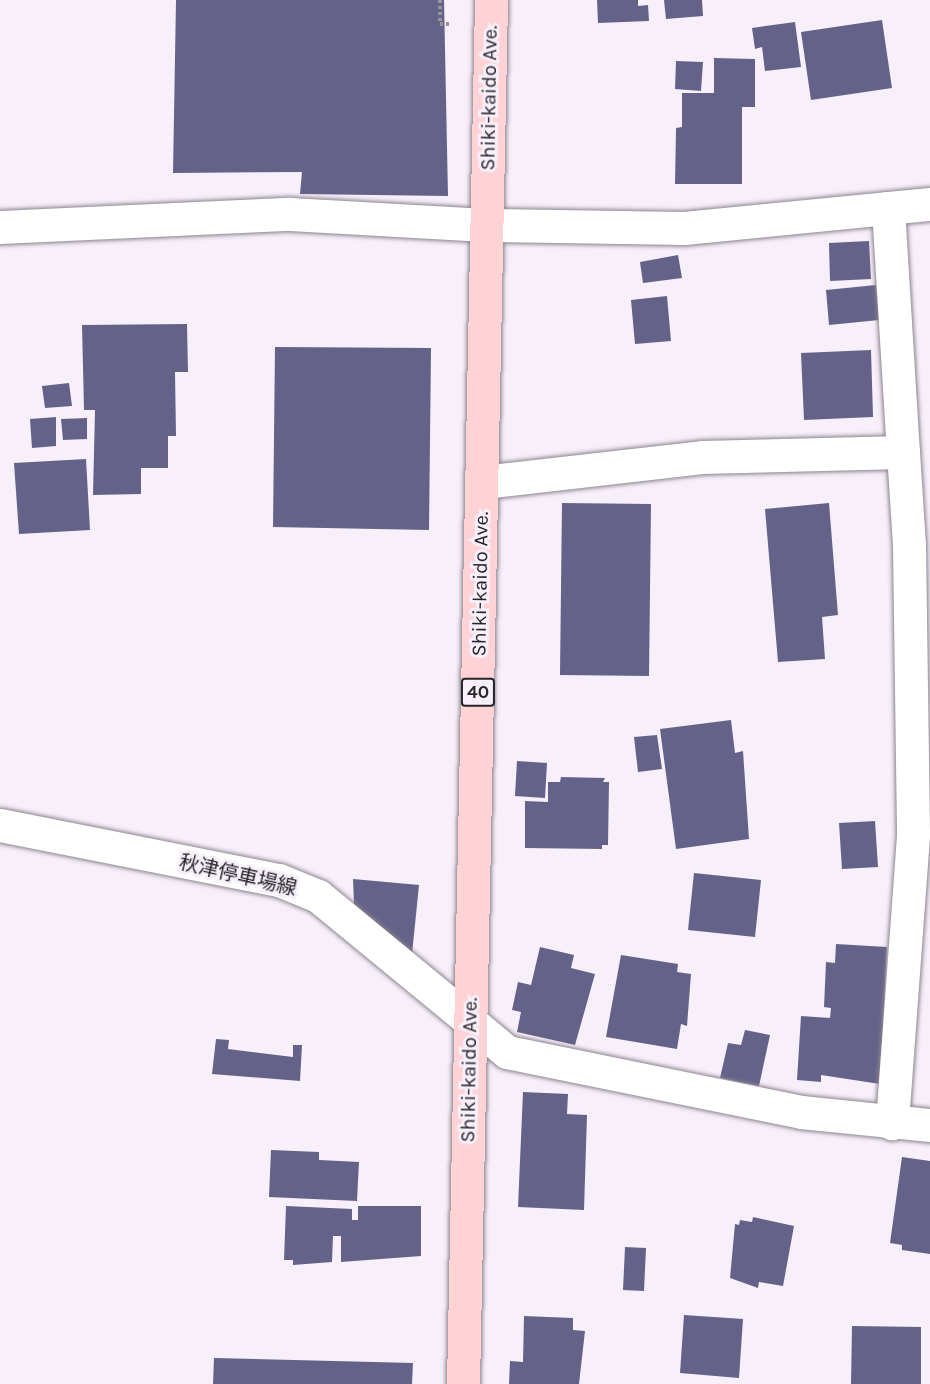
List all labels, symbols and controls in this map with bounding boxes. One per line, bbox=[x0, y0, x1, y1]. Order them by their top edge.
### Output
street label: Shiki-kaido Ave. bbox=[476, 25, 502, 171]
street label: Shiki-kaido Ave. bbox=[467, 511, 493, 657]
road number: 40 bbox=[460, 677, 496, 707]
street label: 秋津停車場線 bbox=[177, 850, 299, 900]
street label: Shiki-kaido Ave. bbox=[456, 997, 482, 1143]

